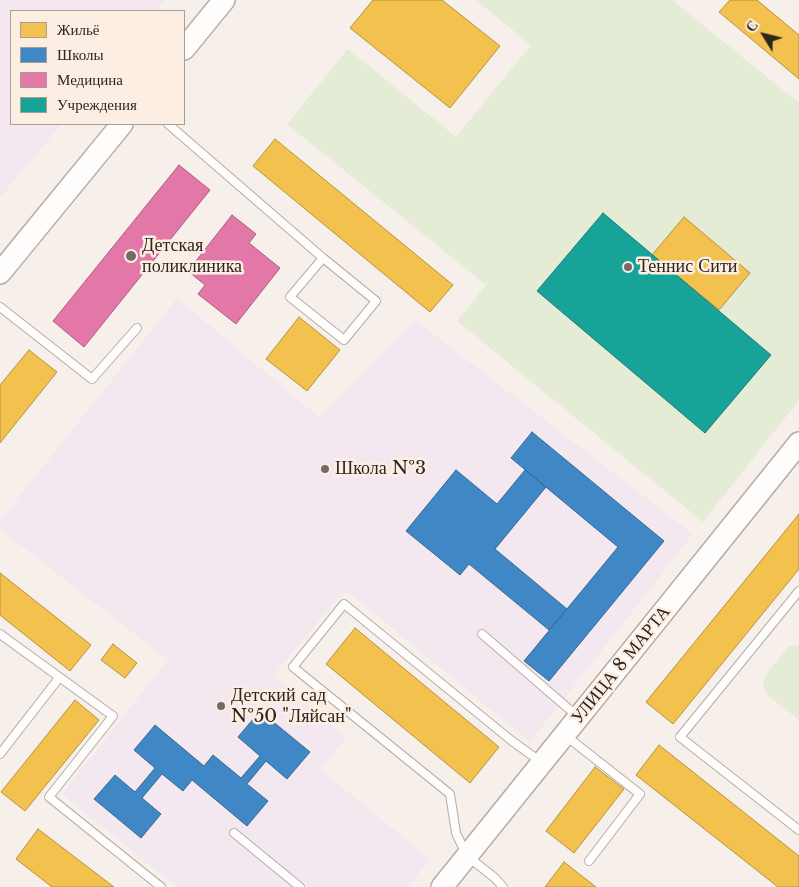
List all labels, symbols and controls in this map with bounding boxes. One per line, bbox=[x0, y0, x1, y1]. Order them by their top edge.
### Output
legend bbox=[10, 10, 185, 125]
north arrow bbox=[739, 10, 789, 60]
text: С bbox=[742, 17, 762, 36]
text: Жильё bbox=[57, 20, 99, 39]
text: Школы bbox=[57, 45, 104, 64]
text: Медицина bbox=[57, 70, 123, 89]
text: Учреждения bbox=[57, 95, 137, 114]
place label: Детская поликлиника bbox=[142, 235, 242, 278]
marker: Детская поликлиника bbox=[124, 249, 138, 263]
place label: Теннис Сити bbox=[638, 256, 737, 278]
marker: Теннис Сити bbox=[622, 261, 634, 273]
place label: Школа №3 bbox=[335, 458, 426, 480]
marker: Школа №3 bbox=[319, 463, 331, 475]
street label: УЛИЦА 8 МАРТА bbox=[567, 602, 675, 728]
place label: Детский сад №50 "Ляйсан" bbox=[231, 685, 352, 728]
marker: Детский сад №50 "Ляйсан" bbox=[215, 700, 227, 712]

